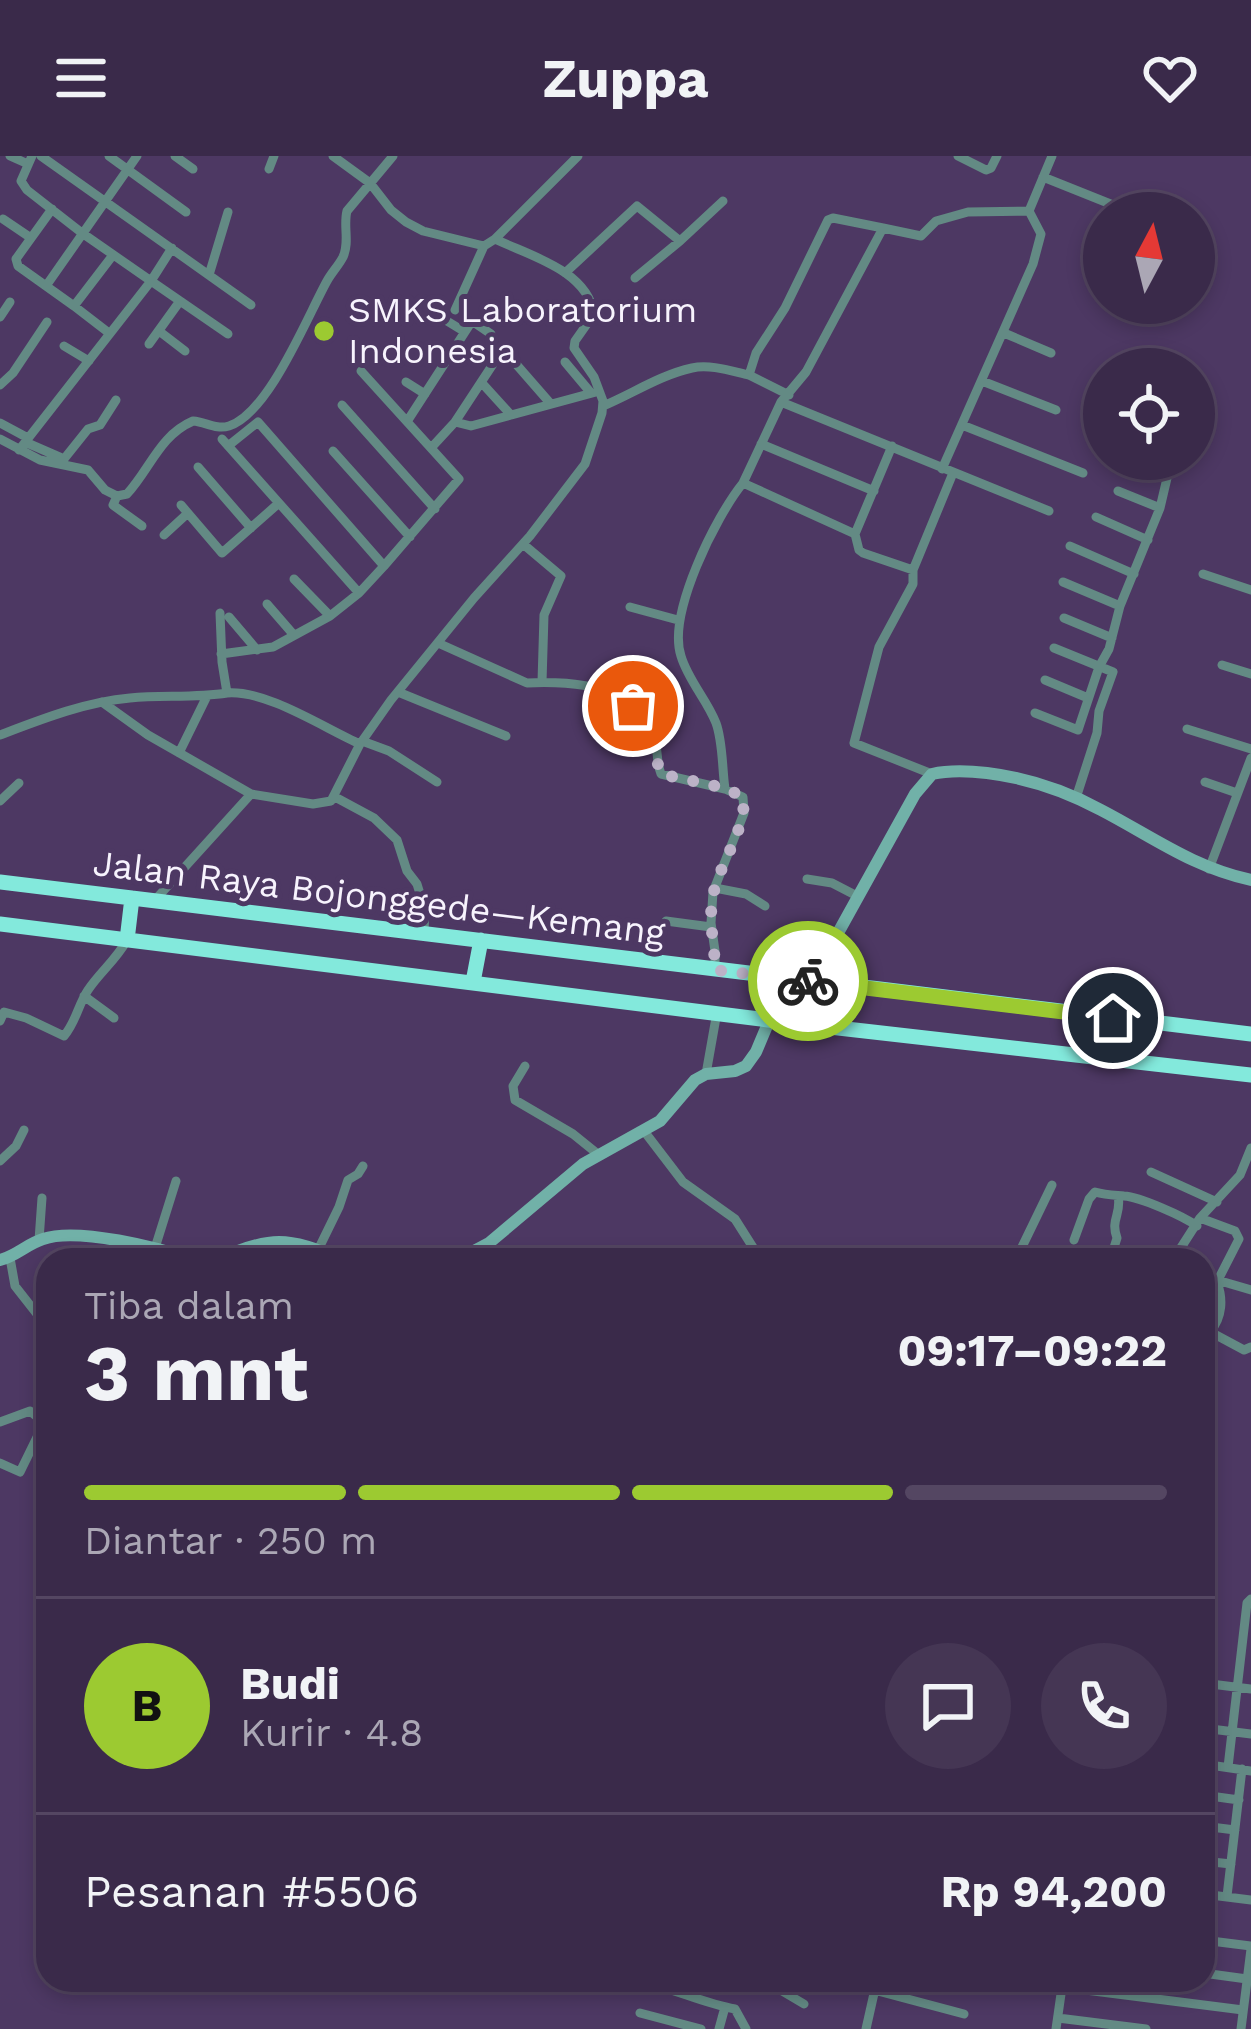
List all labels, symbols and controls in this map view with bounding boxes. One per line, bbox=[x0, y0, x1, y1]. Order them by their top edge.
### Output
icon: menu bbox=[48, 45, 114, 111]
icon: heart bbox=[1137, 45, 1203, 111]
text: Zuppa bbox=[543, 47, 708, 110]
north arrow bbox=[1083, 192, 1215, 324]
map controls bbox=[1083, 192, 1215, 480]
place label: SMKS Laboratorium Indonesia bbox=[348, 289, 697, 372]
marker: SMKS Laboratorium Indonesia bbox=[311, 318, 337, 344]
button: locate bbox=[1083, 348, 1215, 480]
pin bbox=[582, 655, 684, 757]
icon: bag bbox=[600, 673, 666, 739]
street label: Jalan Raya Bojonggede—Kemang bbox=[91, 842, 668, 954]
courier bbox=[748, 921, 868, 1041]
icon: bike bbox=[775, 948, 841, 1014]
pin bbox=[1062, 967, 1164, 1069]
icon: home bbox=[1080, 985, 1146, 1051]
text: Tiba dalam bbox=[84, 1283, 294, 1328]
text: 09:17–09:22 bbox=[897, 1324, 1167, 1377]
text: 3 mnt bbox=[84, 1327, 308, 1419]
text: Diantar · 250 m bbox=[84, 1518, 377, 1563]
button: chat bbox=[885, 1643, 1011, 1769]
button: phone bbox=[1041, 1643, 1167, 1769]
text: Budi bbox=[240, 1657, 340, 1710]
text: B bbox=[132, 1679, 162, 1732]
text: Kurir · 4.8 bbox=[240, 1710, 423, 1755]
text: Pesanan #5506 bbox=[84, 1865, 419, 1918]
text: Rp 94,200 bbox=[941, 1865, 1167, 1918]

